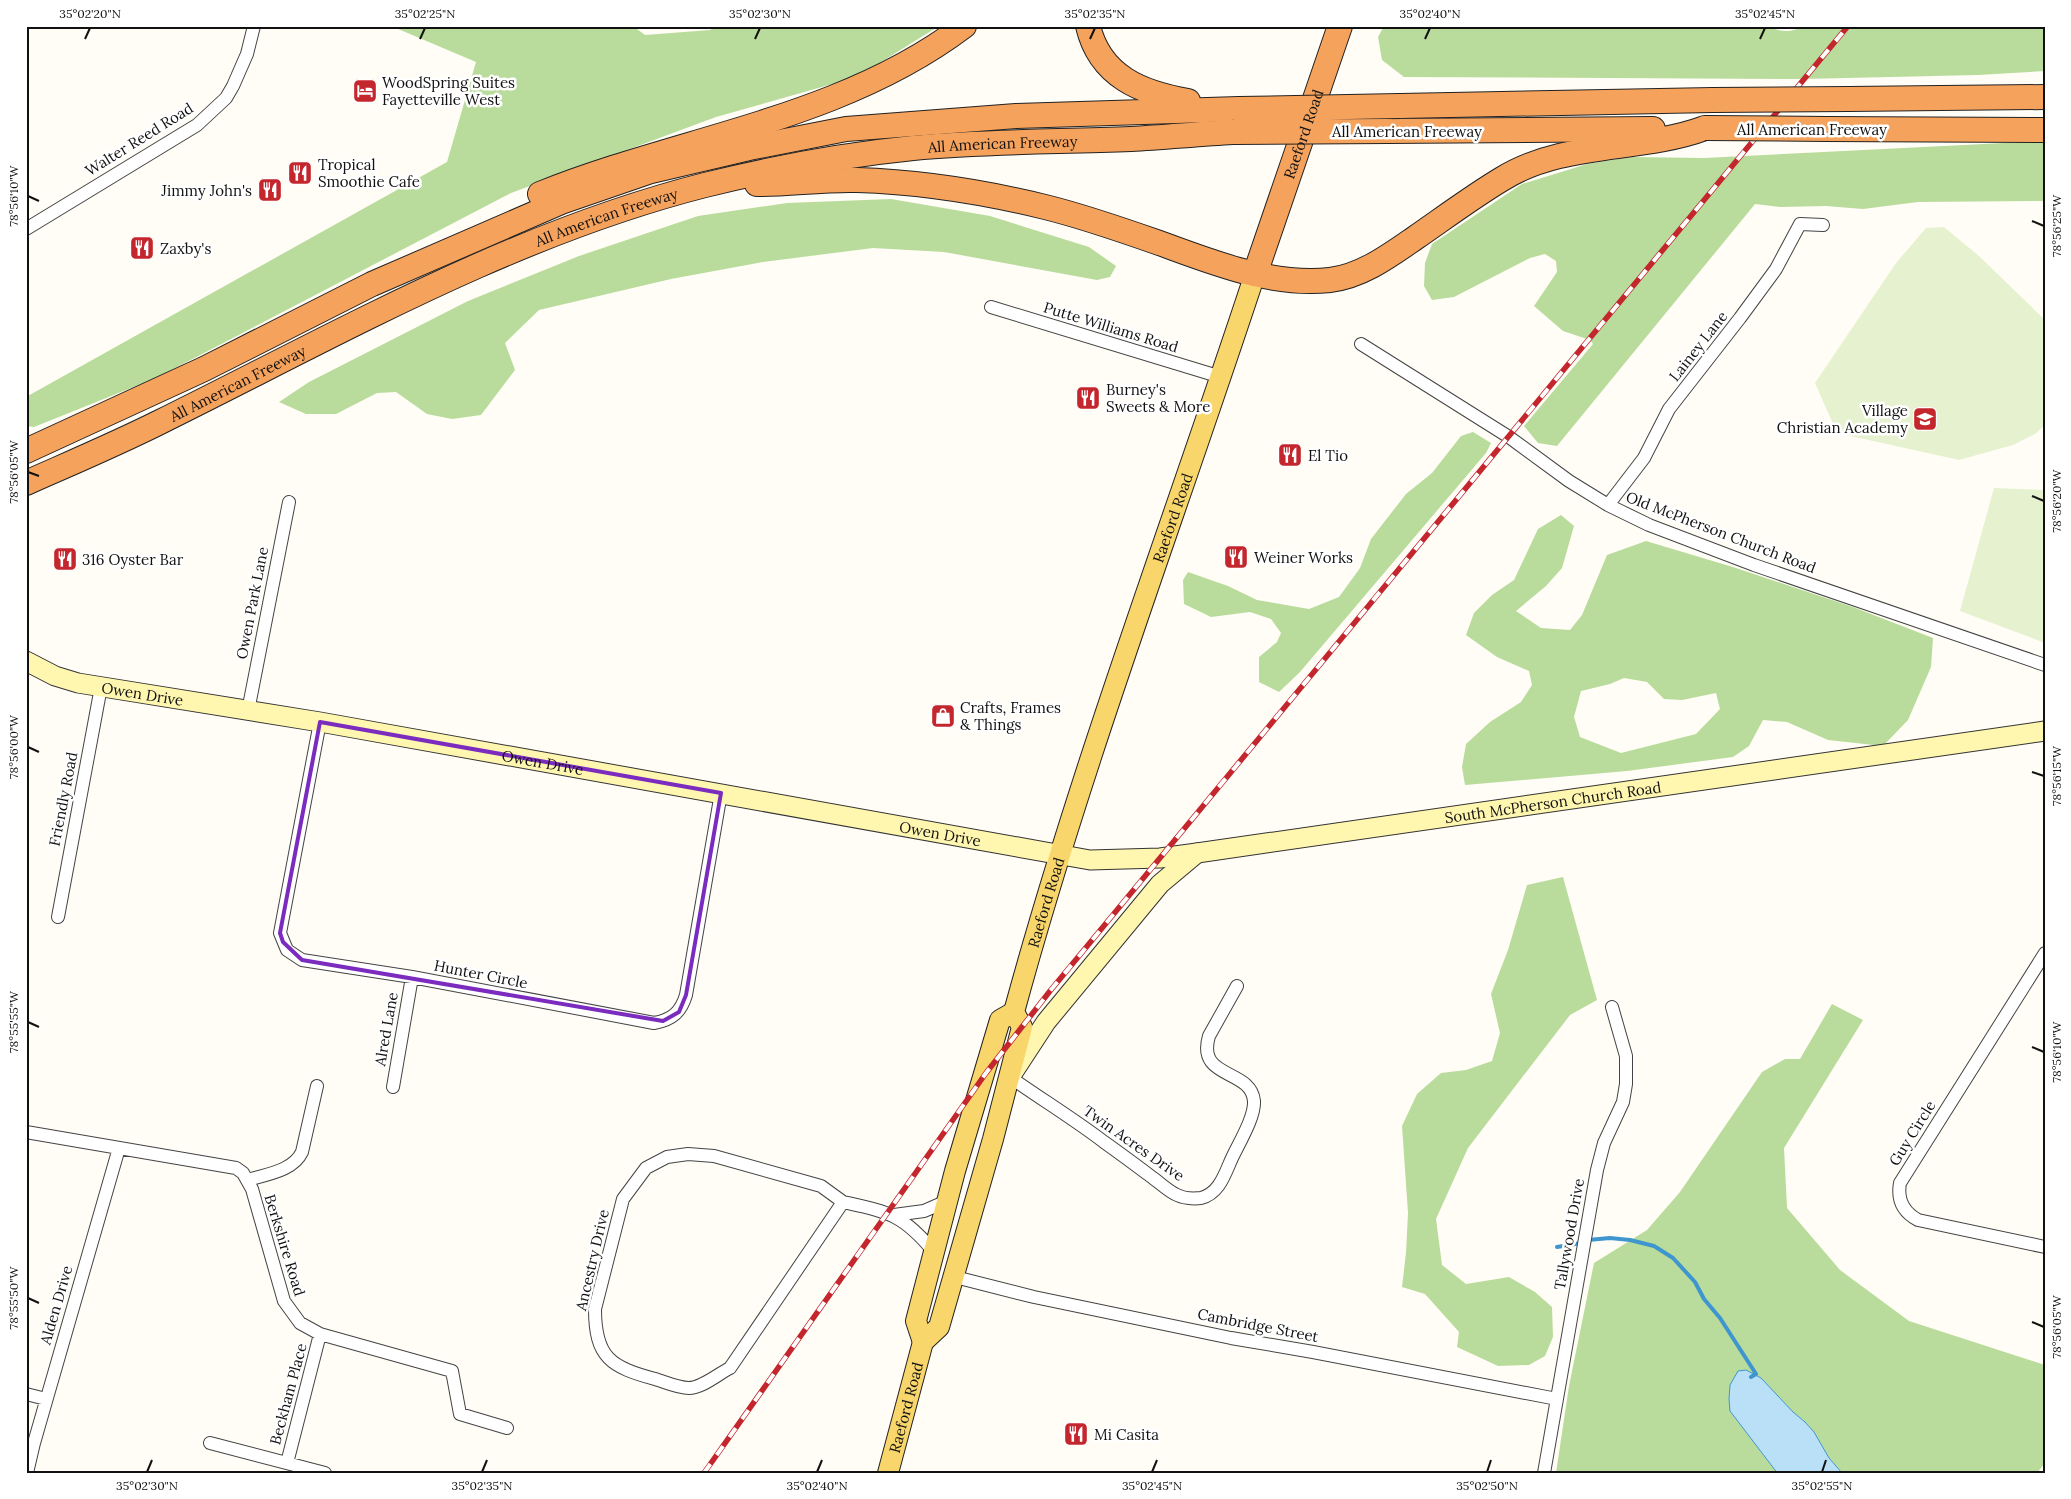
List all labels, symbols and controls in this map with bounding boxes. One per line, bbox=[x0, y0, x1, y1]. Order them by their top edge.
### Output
text: 35°02'20"N bbox=[59, 6, 121, 21]
text: 35°02'25"N bbox=[395, 6, 455, 21]
text: 35°02'30"N bbox=[729, 6, 791, 21]
text: 35°02'35"N bbox=[1065, 6, 1125, 21]
text: 35°02'40"N bbox=[1399, 6, 1461, 21]
text: 35°02'45"N bbox=[1735, 6, 1795, 21]
place label: WoodSpring Suites Fayetteville West bbox=[382, 73, 515, 109]
hotel icon: WoodSpring Suites Fayetteville West bbox=[352, 78, 378, 104]
street label: Raeford Road bbox=[1279, 87, 1327, 181]
street label: Walter Reed Road bbox=[82, 98, 196, 180]
street label: All American Freeway bbox=[1736, 120, 1887, 139]
street label: All American Freeway bbox=[1331, 122, 1482, 141]
street label: All American Freeway bbox=[926, 131, 1078, 156]
place label: Tropical Smoothie Cafe bbox=[318, 155, 420, 191]
restaurant icon: Tropical Smoothie Cafe bbox=[287, 160, 313, 186]
text: 78°56'10"W bbox=[6, 164, 21, 227]
restaurant icon: Jimmy John's bbox=[257, 177, 283, 203]
place label: Jimmy John's bbox=[160, 181, 252, 200]
street label: All American Freeway bbox=[531, 183, 680, 251]
text: 78°56'25"W bbox=[2049, 194, 2064, 257]
restaurant icon: Zaxby's bbox=[129, 235, 155, 261]
place label: Zaxby's bbox=[160, 239, 211, 258]
street label: Putte Williams Road bbox=[1041, 297, 1181, 357]
street label: Lainey Lane bbox=[1665, 307, 1731, 385]
street label: All American Freeway bbox=[165, 341, 309, 426]
place label: Burney's Sweets & More bbox=[1106, 380, 1210, 416]
restaurant icon: Burney's Sweets & More bbox=[1075, 385, 1101, 411]
place label: Village Christian Academy bbox=[1777, 401, 1908, 437]
school or university icon: Village Christian Academy bbox=[1912, 406, 1938, 432]
text: 78°56'05"W bbox=[6, 439, 21, 504]
restaurant icon: El Tio bbox=[1277, 442, 1303, 468]
place label: El Tio bbox=[1308, 446, 1348, 465]
text: 78°56'20"W bbox=[2049, 468, 2064, 533]
street label: Raeford Road bbox=[1148, 470, 1196, 565]
street label: Old McPherson Church Road bbox=[1623, 487, 1819, 577]
restaurant icon: Weiner Works bbox=[1223, 544, 1249, 570]
street label: Owen Park Lane bbox=[232, 545, 272, 661]
restaurant icon: 316 Oyster Bar bbox=[52, 546, 78, 572]
place label: Weiner Works bbox=[1254, 548, 1353, 567]
place label: 316 Oyster Bar bbox=[82, 550, 184, 569]
street label: Owen Drive bbox=[100, 677, 185, 709]
place label: Crafts, Frames & Things bbox=[960, 698, 1061, 734]
shop icon: Crafts, Frames & Things bbox=[930, 703, 956, 729]
text: 78°56'00"W bbox=[6, 714, 21, 779]
street label: Owen Drive bbox=[500, 745, 585, 779]
text: 78°56'15"W bbox=[2049, 745, 2064, 806]
street label: Friendly Road bbox=[45, 750, 81, 848]
street label: South McPherson Church Road bbox=[1443, 777, 1662, 827]
street label: Owen Drive bbox=[898, 817, 983, 850]
street label: Raeford Road bbox=[1023, 855, 1068, 950]
street label: Hunter Circle bbox=[433, 956, 529, 992]
text: 78°55'55"W bbox=[6, 990, 21, 1053]
street label: Alred Lane bbox=[370, 991, 402, 1068]
text: 78°56'10"W bbox=[2049, 1020, 2064, 1083]
street label: Guy Circle bbox=[1884, 1097, 1940, 1169]
street label: Twin Acres Drive bbox=[1080, 1101, 1188, 1185]
street label: Tallywood Drive bbox=[1550, 1177, 1588, 1291]
street label: Berkshire Road bbox=[261, 1192, 309, 1298]
street label: Ancestry Drive bbox=[571, 1207, 613, 1313]
street label: Alden Drive bbox=[35, 1263, 76, 1348]
text: 78°55'50"W bbox=[6, 1266, 21, 1329]
text: 78°56'05"W bbox=[2049, 1294, 2064, 1359]
street label: Cambridge Street bbox=[1196, 1304, 1320, 1346]
street label: Beckham Place bbox=[265, 1341, 311, 1447]
street label: Raeford Road bbox=[884, 1360, 927, 1455]
restaurant icon: Mi Casita bbox=[1063, 1421, 1089, 1447]
place label: Mi Casita bbox=[1094, 1425, 1159, 1444]
text: 35°02'30"N bbox=[116, 1478, 178, 1493]
text: 35°02'35"N bbox=[452, 1478, 512, 1493]
text: 35°02'40"N bbox=[786, 1478, 848, 1493]
text: 35°02'45"N bbox=[1122, 1478, 1182, 1493]
text: 35°02'50"N bbox=[1456, 1478, 1518, 1493]
text: 35°02'55"N bbox=[1792, 1478, 1852, 1493]

